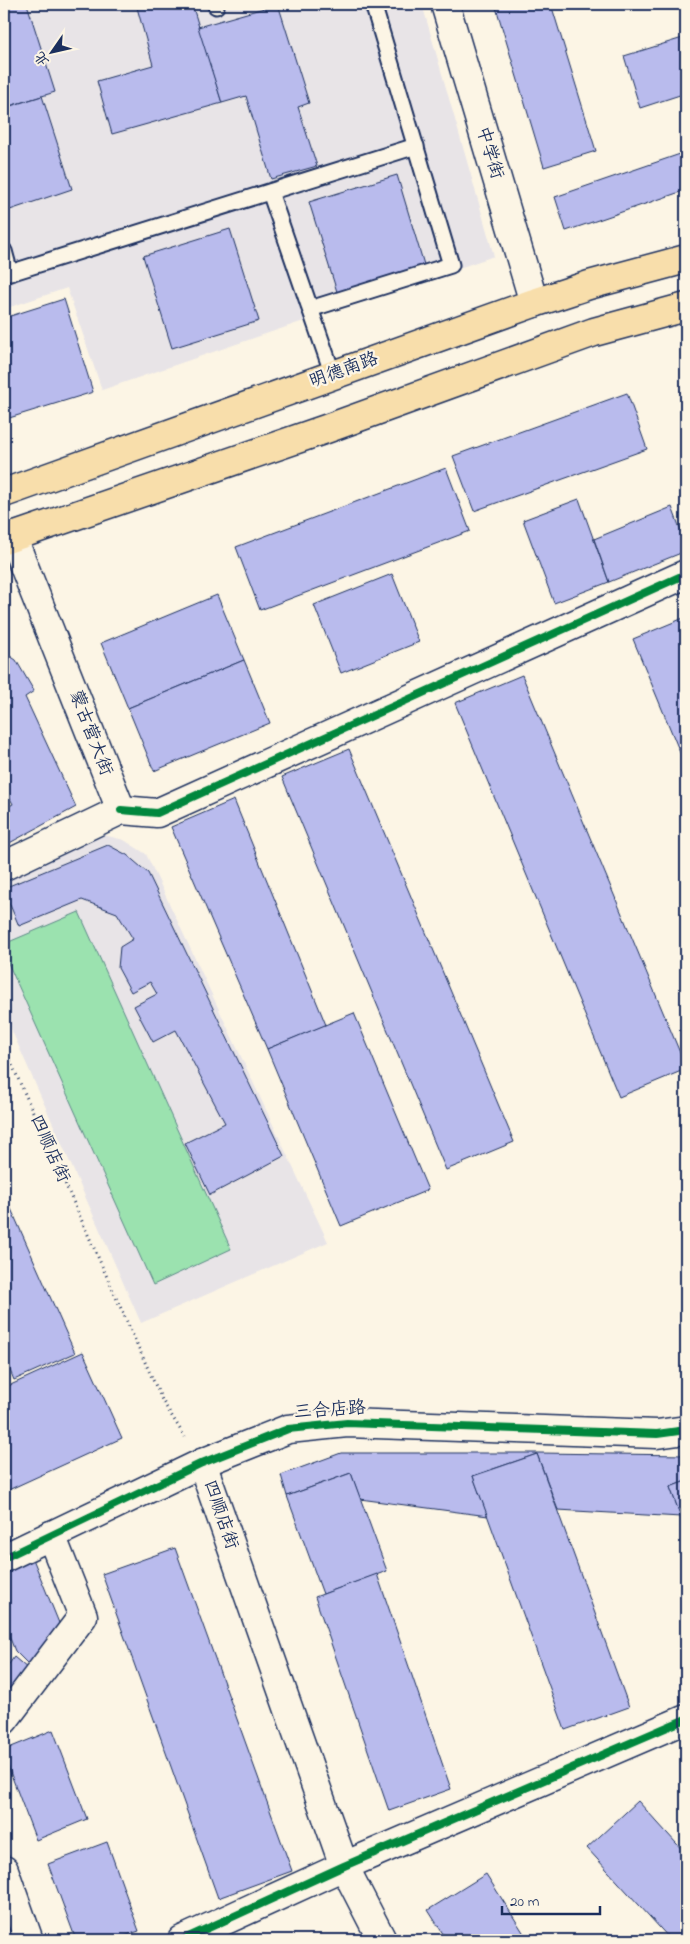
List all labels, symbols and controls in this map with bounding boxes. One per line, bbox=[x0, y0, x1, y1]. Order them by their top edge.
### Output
north arrow bbox=[28, 28, 78, 78]
text: 北 bbox=[30, 47, 55, 70]
street label: 中学街 bbox=[469, 123, 509, 183]
street label: 明德南路 bbox=[306, 346, 382, 396]
street label: 蒙古营大街 bbox=[62, 686, 118, 780]
street label: 四顺店街 bbox=[22, 1111, 76, 1187]
street label: 三合店路 bbox=[293, 1396, 367, 1426]
street label: 四顺店街 bbox=[196, 1477, 244, 1553]
scale bar bbox=[502, 1884, 600, 1916]
text: 20 m bbox=[510, 1891, 540, 1913]

